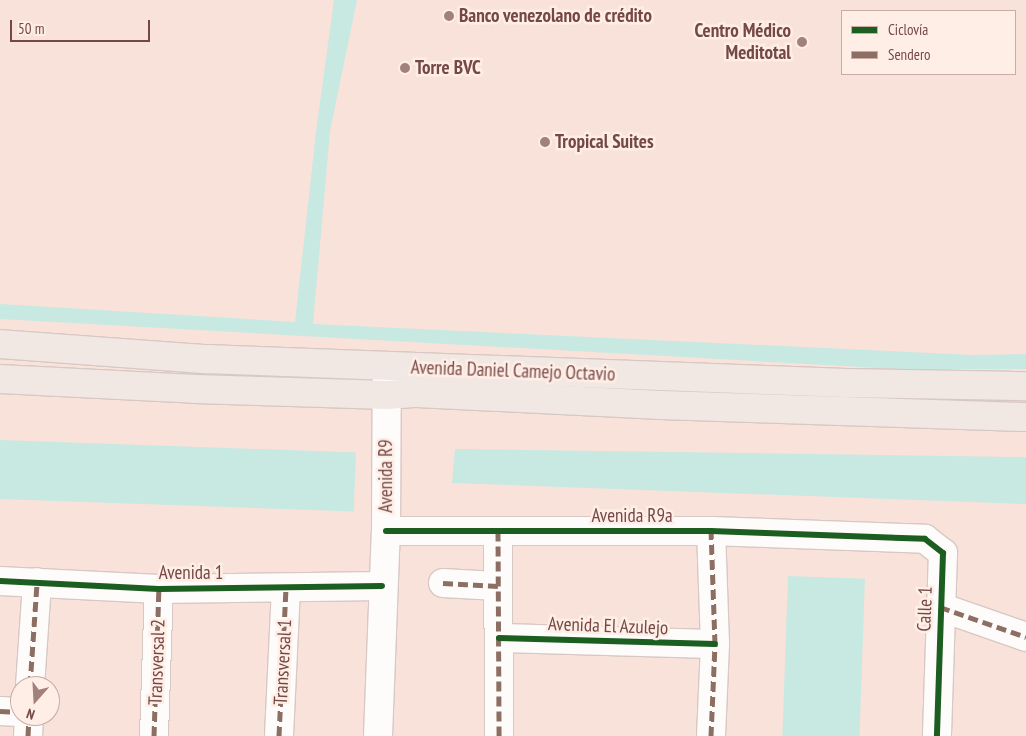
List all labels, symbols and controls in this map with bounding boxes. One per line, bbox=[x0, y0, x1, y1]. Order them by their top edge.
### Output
place label: Banco venezolano de crédito bbox=[459, 5, 652, 27]
scale bar bbox=[12, 10, 152, 42]
marker: Banco venezolano de crédito bbox=[443, 10, 455, 22]
legend bbox=[841, 10, 1016, 75]
text: 50 m bbox=[18, 19, 44, 38]
place label: Centro Médico Meditotal bbox=[694, 20, 791, 64]
text: Ciclovía bbox=[888, 20, 928, 39]
marker: Centro Médico Meditotal bbox=[795, 35, 809, 49]
text: Sendero bbox=[888, 45, 930, 64]
place label: Torre BVC bbox=[415, 57, 481, 79]
marker: Torre BVC bbox=[399, 62, 411, 74]
place label: Tropical Suites bbox=[555, 131, 654, 153]
marker: Tropical Suites bbox=[539, 136, 551, 148]
street label: Avenida Daniel Camejo Octavio bbox=[410, 356, 616, 386]
street label: Avenida R9 bbox=[375, 439, 397, 513]
street label: Avenida R9a bbox=[591, 505, 673, 527]
street label: Avenida 1 bbox=[159, 562, 223, 584]
street label: Calle 1 bbox=[913, 586, 937, 632]
street label: Avenida El Azulejo bbox=[547, 612, 669, 640]
street label: Transversal 2 bbox=[144, 619, 170, 705]
street label: Transversal 1 bbox=[269, 619, 297, 705]
north arrow bbox=[10, 676, 60, 726]
text: N bbox=[24, 704, 37, 724]

